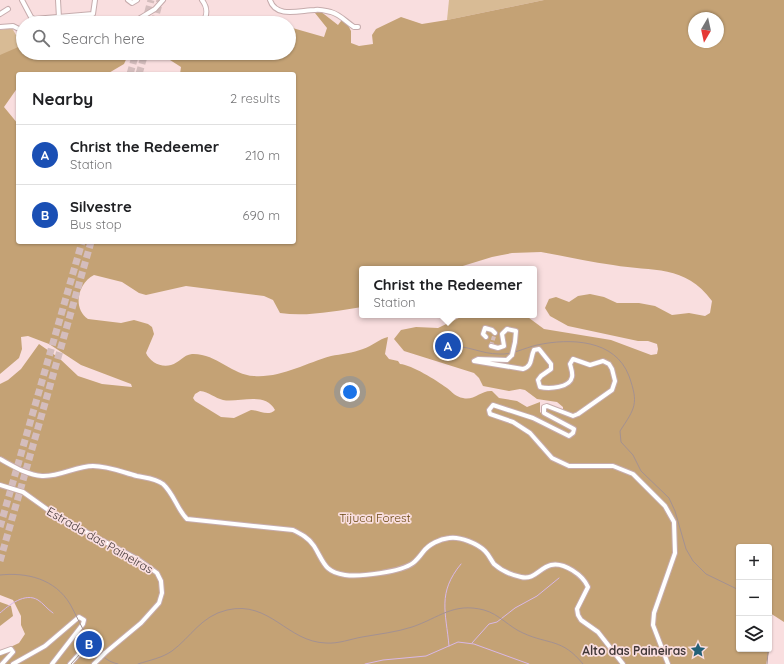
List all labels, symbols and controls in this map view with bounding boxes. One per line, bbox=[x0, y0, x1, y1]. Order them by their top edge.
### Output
north arrow bbox=[688, 12, 724, 48]
search box bbox=[16, 16, 296, 60]
icon: search bbox=[30, 27, 52, 49]
text: Search here bbox=[62, 29, 145, 48]
text: Nearby bbox=[32, 88, 93, 109]
text: 2 results bbox=[230, 90, 280, 106]
text: Christ the Redeemer bbox=[70, 137, 219, 156]
text: A bbox=[41, 147, 49, 163]
text: 210 m bbox=[245, 147, 280, 163]
text: Station bbox=[70, 156, 112, 172]
text: Silvestre bbox=[70, 197, 132, 216]
text: B bbox=[41, 207, 49, 223]
text: 690 m bbox=[243, 207, 280, 223]
text: Bus stop bbox=[70, 216, 122, 232]
popup bbox=[359, 266, 537, 318]
text: Christ the Redeemer bbox=[373, 275, 523, 294]
text: Station bbox=[373, 294, 416, 310]
pin: A bbox=[435, 331, 461, 361]
your location bbox=[340, 382, 360, 402]
street label: Estrada das Paineiras bbox=[44, 503, 156, 577]
park label: Tijuca Forest bbox=[339, 510, 411, 525]
map controls bbox=[736, 544, 772, 652]
button: + bbox=[736, 544, 772, 580]
button: − bbox=[736, 580, 772, 616]
button: layers bbox=[736, 616, 772, 652]
pin: B bbox=[76, 629, 102, 659]
place icon: Alto das Paineiras bbox=[689, 641, 707, 659]
place label: Alto das Paineiras bbox=[582, 643, 686, 658]

